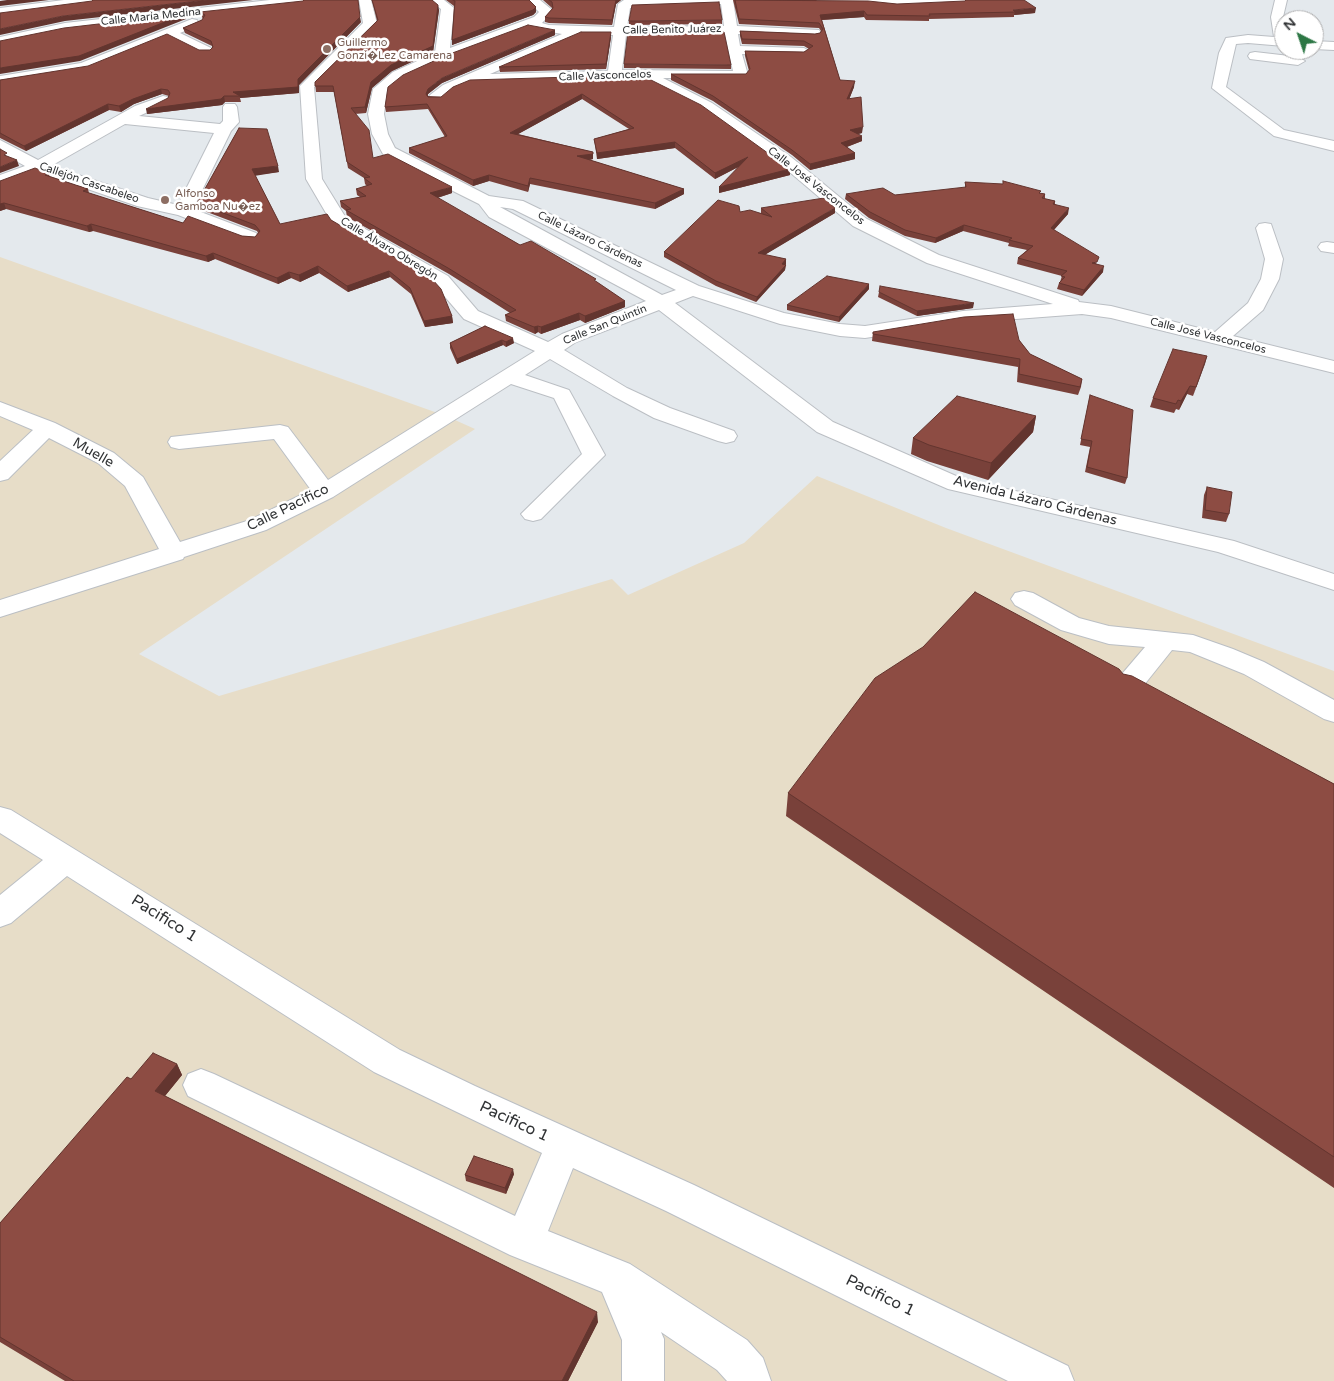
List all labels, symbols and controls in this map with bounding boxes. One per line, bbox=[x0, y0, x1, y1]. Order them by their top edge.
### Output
street label: Calle María Medina bbox=[100, 5, 202, 29]
north arrow bbox=[1274, 10, 1324, 60]
text: N bbox=[1280, 14, 1299, 34]
street label: Calle Benito Juárez bbox=[622, 23, 722, 37]
place label: Guillermo Gonzi�Lez Camarena bbox=[337, 36, 452, 62]
marker: Guillermo Gonzi�Lez Camarena bbox=[321, 43, 333, 55]
street label: Calle Vasconcelos bbox=[558, 68, 652, 84]
street label: Calle José Vasconcelos bbox=[765, 144, 867, 228]
street label: Callejón Cascabeleo bbox=[37, 160, 141, 206]
place label: Alfonso Gamboa Nu�ez bbox=[175, 187, 260, 213]
marker: Alfonso Gamboa Nu�ez bbox=[159, 194, 171, 206]
street label: Calle Lázaro Cárdenas bbox=[535, 209, 645, 271]
street label: Calle Álvaro Obregón bbox=[338, 215, 440, 283]
street label: Calle San Quintín bbox=[561, 302, 649, 348]
street label: Calle José Vasconcelos bbox=[1149, 315, 1267, 357]
street label: Muelle bbox=[69, 435, 117, 471]
street label: Avenida Lázaro Cárdenas bbox=[951, 472, 1119, 530]
street label: Calle Pacífico bbox=[244, 481, 332, 535]
street label: Pacifico 1 bbox=[127, 891, 201, 947]
street label: Pacifico 1 bbox=[476, 1098, 552, 1146]
street label: Pacifico 1 bbox=[842, 1271, 918, 1321]

